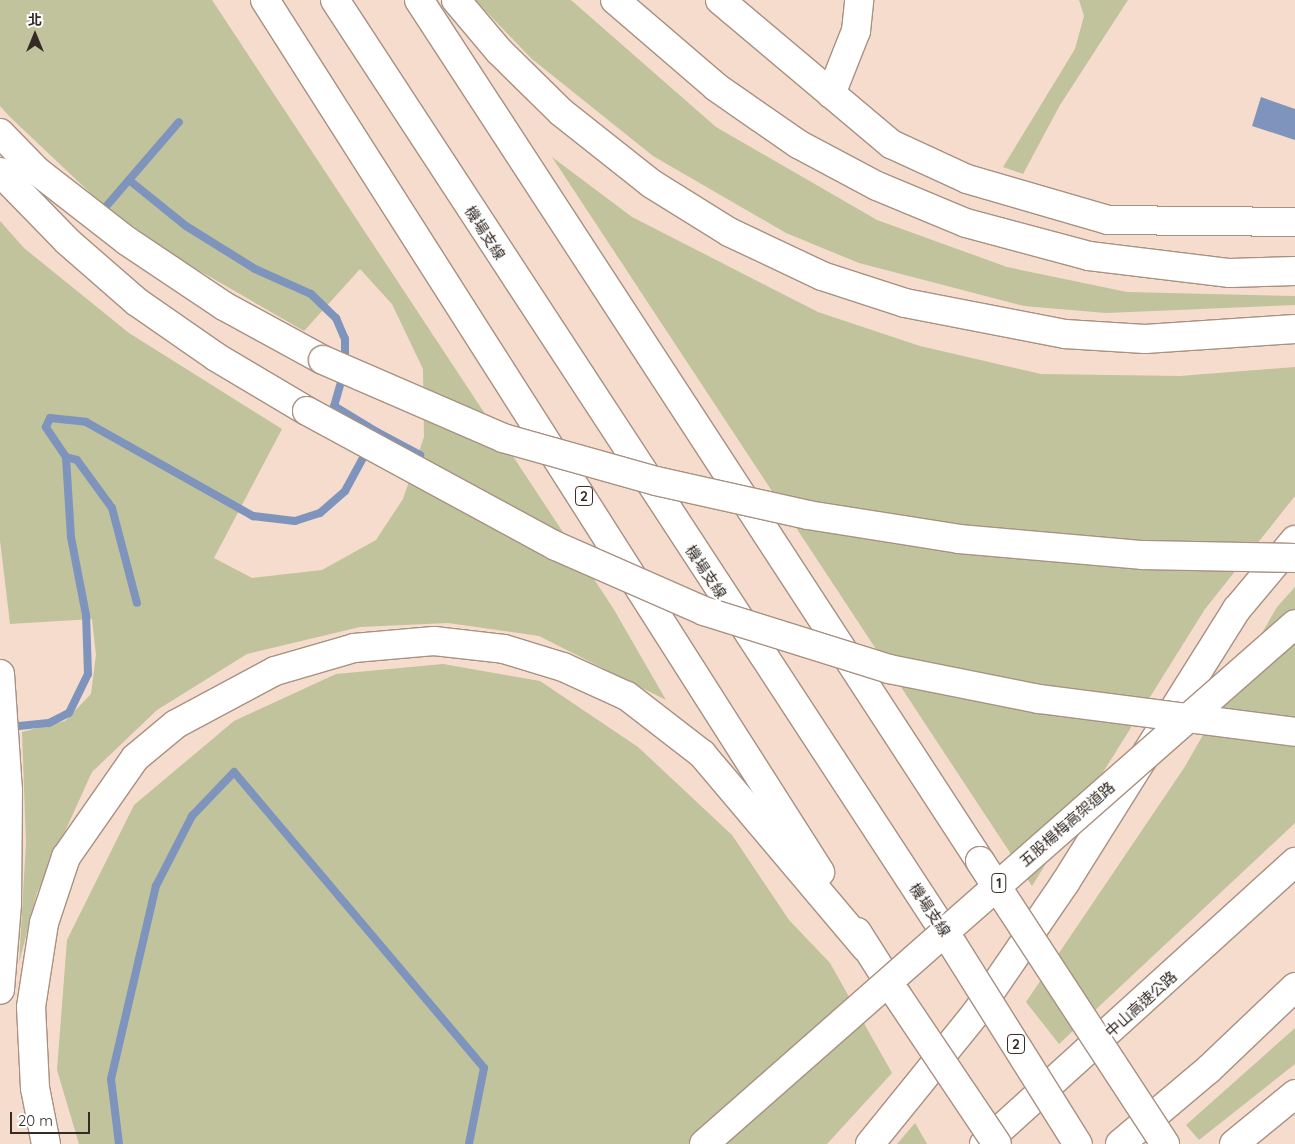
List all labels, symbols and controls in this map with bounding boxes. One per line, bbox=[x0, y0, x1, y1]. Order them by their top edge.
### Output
north arrow bbox=[10, 10, 60, 60]
text: 北 bbox=[28, 11, 42, 29]
street label: 機場支線 bbox=[461, 203, 509, 263]
road number: 2 bbox=[574, 484, 594, 508]
street label: 機場支線 bbox=[682, 542, 730, 602]
street label: 五股楊梅高架道路 bbox=[1016, 778, 1118, 870]
road number: 1 bbox=[990, 871, 1008, 894]
street label: 機場支線 bbox=[906, 880, 954, 940]
street label: 中山高速公路 bbox=[1102, 967, 1180, 1041]
road number: 2 bbox=[1006, 1032, 1026, 1056]
scale bar bbox=[12, 1102, 92, 1134]
text: 20 m bbox=[18, 1111, 53, 1130]

